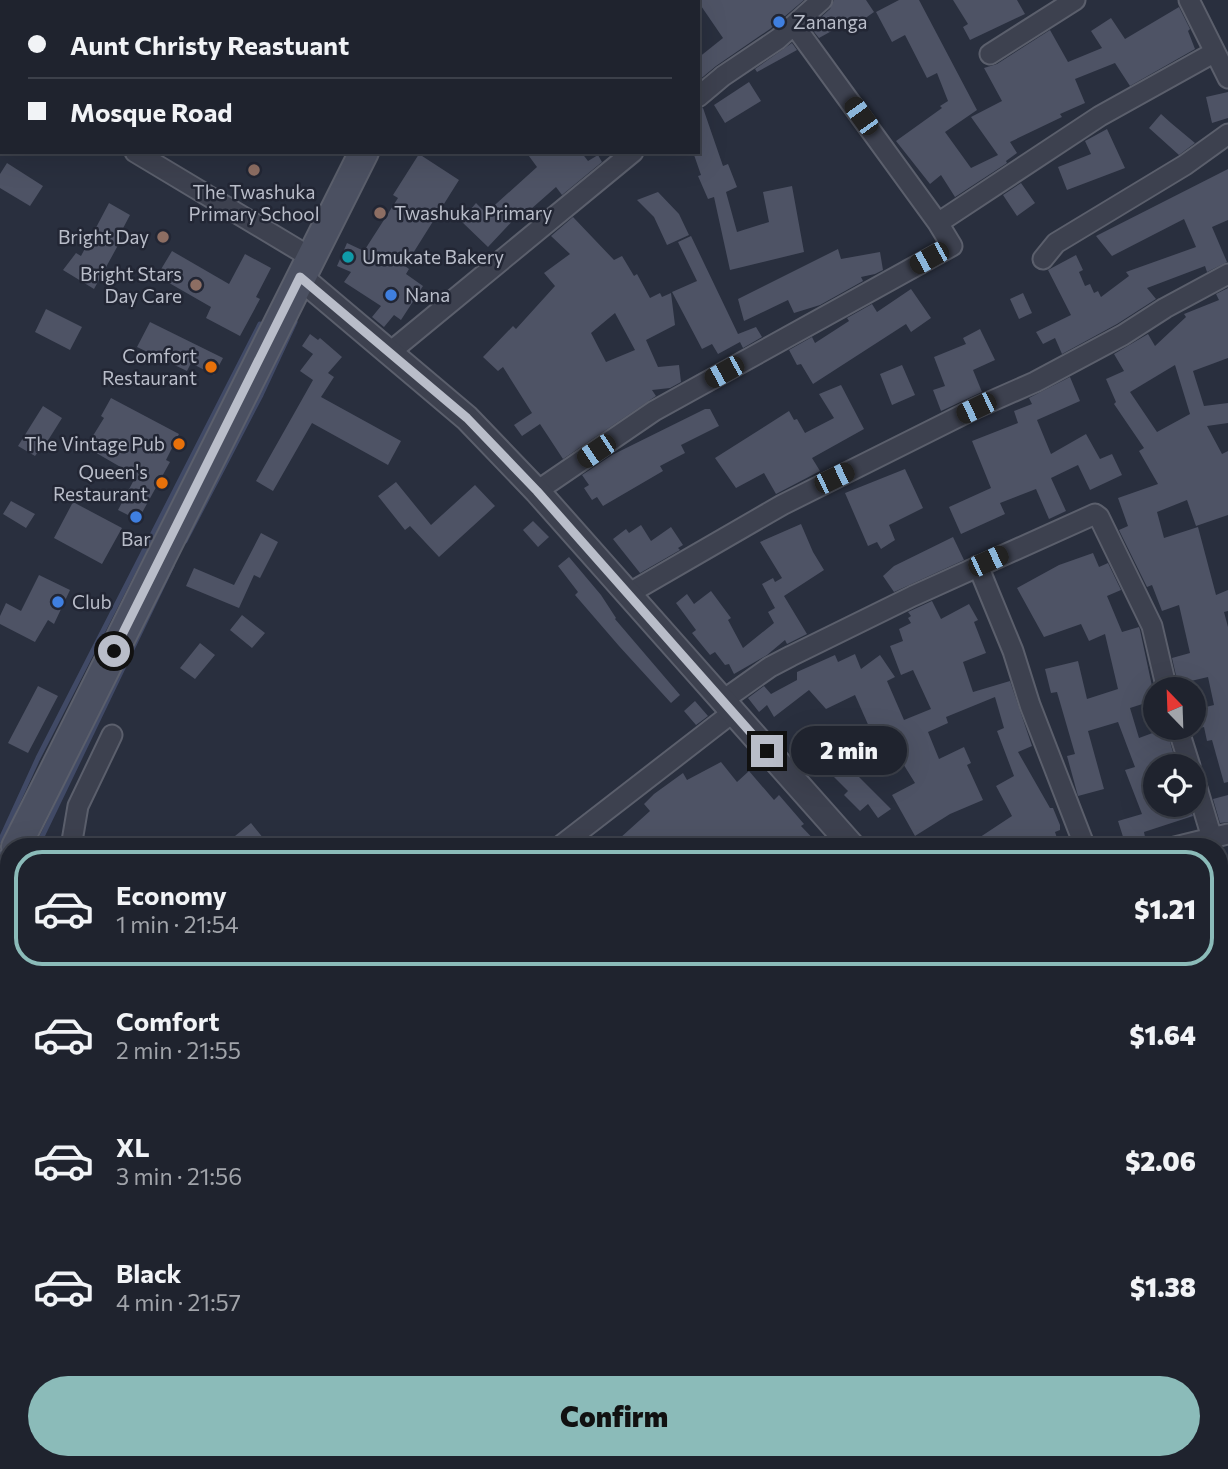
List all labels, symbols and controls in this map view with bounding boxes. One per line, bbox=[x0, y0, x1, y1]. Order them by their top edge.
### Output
place label: Zananga bbox=[793, 10, 868, 33]
marker: Zananga bbox=[771, 14, 787, 30]
text: Aunt Christy Reastuant bbox=[70, 29, 349, 60]
car bbox=[841, 93, 882, 139]
text: Mosque Road bbox=[70, 96, 233, 127]
marker: The Twashuka Primary School bbox=[246, 162, 262, 178]
place label: The Twashuka Primary School bbox=[189, 180, 319, 225]
place label: Twashuka Primary bbox=[394, 201, 552, 224]
marker: Twashuka Primary bbox=[372, 205, 388, 221]
place label: Bright Day bbox=[58, 225, 149, 248]
marker: Bright Day bbox=[155, 229, 171, 245]
car bbox=[906, 239, 953, 277]
place label: Umukate Bakery bbox=[362, 245, 504, 268]
marker: Umukate Bakery bbox=[340, 249, 356, 265]
place label: Bright Stars Day Care bbox=[80, 262, 182, 307]
marker: Bright Stars Day Care bbox=[188, 277, 204, 293]
place label: Nana bbox=[405, 283, 450, 306]
marker: Nana bbox=[383, 287, 399, 303]
place label: Comfort Restaurant bbox=[102, 344, 197, 389]
car bbox=[701, 353, 748, 391]
marker: Comfort Restaurant bbox=[203, 359, 219, 375]
car bbox=[953, 389, 1000, 427]
car bbox=[573, 431, 620, 471]
place label: The Vintage Pub bbox=[24, 432, 165, 455]
marker: The Vintage Pub bbox=[171, 436, 187, 452]
car bbox=[811, 459, 858, 497]
place label: Queen's Restaurant bbox=[53, 460, 148, 505]
marker: Queen's Restaurant bbox=[154, 475, 170, 491]
marker: Bar bbox=[128, 509, 144, 525]
place label: Bar bbox=[121, 527, 151, 550]
car bbox=[965, 543, 1012, 579]
place label: Club bbox=[72, 590, 112, 613]
marker: Club bbox=[50, 594, 66, 610]
route start bbox=[98, 635, 130, 667]
north arrow bbox=[1143, 677, 1206, 740]
map controls bbox=[1143, 677, 1206, 817]
callout: 2 min bbox=[792, 726, 907, 776]
route end bbox=[751, 735, 783, 767]
text: 2 min bbox=[820, 736, 878, 764]
button: locate bbox=[1143, 754, 1206, 817]
icon: car bbox=[32, 877, 95, 940]
text: Economy bbox=[116, 879, 227, 910]
text: $1.21 bbox=[1134, 893, 1196, 924]
text: 1 min · 21:54 bbox=[116, 910, 239, 938]
icon: car bbox=[32, 1003, 95, 1066]
text: Comfort bbox=[116, 1005, 219, 1036]
text: $1.64 bbox=[1129, 1019, 1196, 1050]
text: 2 min · 21:55 bbox=[116, 1036, 241, 1064]
icon: car bbox=[32, 1129, 95, 1192]
text: XL bbox=[116, 1131, 150, 1162]
text: $2.06 bbox=[1125, 1145, 1196, 1176]
text: 3 min · 21:56 bbox=[116, 1162, 242, 1190]
icon: car bbox=[32, 1255, 95, 1318]
text: Black bbox=[116, 1257, 182, 1288]
text: $1.38 bbox=[1130, 1271, 1196, 1302]
text: 4 min · 21:57 bbox=[116, 1288, 241, 1316]
button: Confirm bbox=[28, 1376, 1200, 1456]

